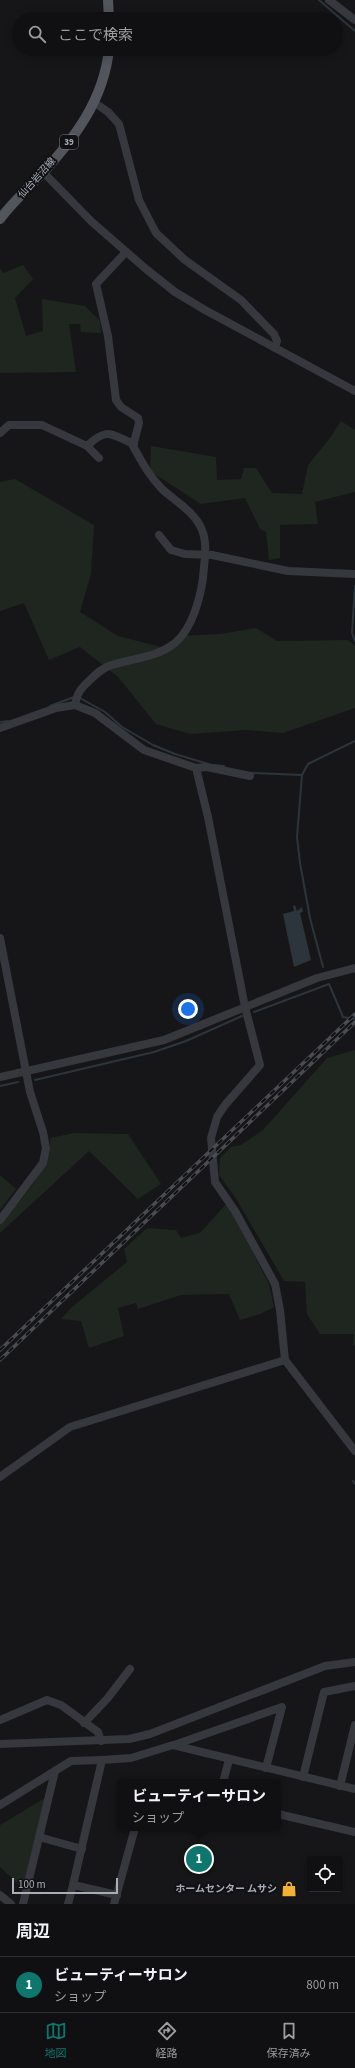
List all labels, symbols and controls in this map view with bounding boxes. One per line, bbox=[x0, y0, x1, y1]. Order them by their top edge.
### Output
search box bbox=[12, 12, 343, 56]
icon: search bbox=[26, 23, 48, 45]
text: ここで検索 bbox=[58, 25, 133, 46]
road number: 39 bbox=[60, 135, 78, 149]
street label: 仙台岩沼線 bbox=[15, 155, 59, 201]
your location bbox=[178, 999, 198, 1019]
popup bbox=[117, 1779, 281, 1831]
text: ビューティーサロン bbox=[132, 1786, 266, 1807]
text: ショップ bbox=[132, 1809, 184, 1827]
pin: 1 bbox=[186, 1844, 212, 1874]
map controls bbox=[307, 1856, 343, 1892]
button: locate bbox=[307, 1856, 343, 1892]
scale bar bbox=[12, 1876, 118, 1895]
text: 100 m bbox=[18, 1877, 46, 1892]
shop icon: ホームセンター ムサシ bbox=[280, 1880, 298, 1898]
place label: ホームセンター ムサシ bbox=[175, 1882, 277, 1896]
text: 周辺 bbox=[16, 1920, 50, 1944]
text: ビューティーサロン bbox=[54, 1965, 188, 1986]
text: 1 bbox=[26, 1976, 32, 1994]
text: 800 m bbox=[306, 1976, 339, 1994]
text: ショップ bbox=[54, 1988, 106, 2006]
tab: 地図 bbox=[45, 2020, 67, 2061]
tab: 経路 bbox=[156, 2020, 178, 2061]
tab: 保存済み bbox=[267, 2020, 311, 2061]

